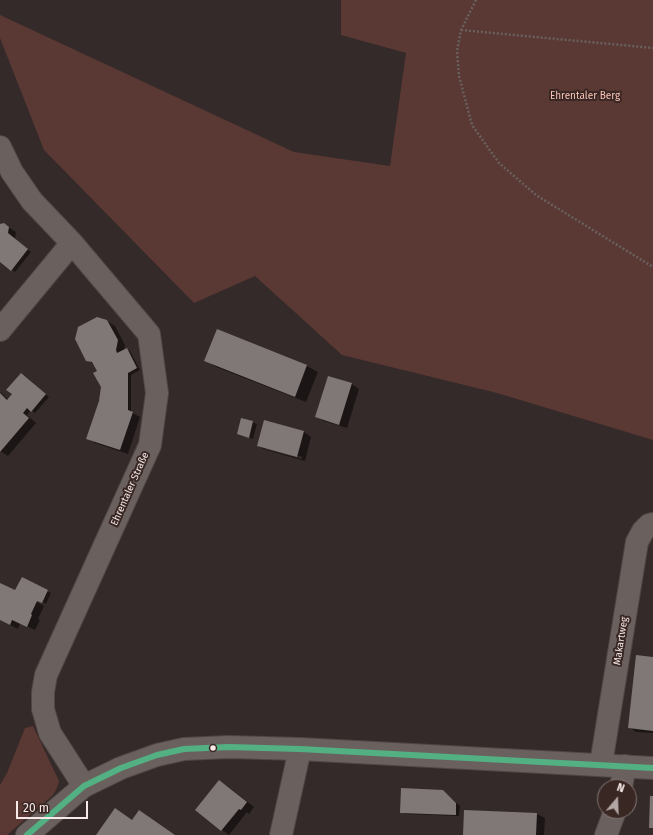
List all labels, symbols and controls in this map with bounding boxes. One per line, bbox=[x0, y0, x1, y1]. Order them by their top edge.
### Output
park label: Ehrentaler Berg bbox=[550, 90, 620, 102]
street label: Ehrentaler Straße bbox=[108, 450, 152, 528]
street label: Makartweg bbox=[611, 616, 631, 666]
unlabelled marker bbox=[208, 743, 218, 753]
north arrow bbox=[597, 779, 637, 819]
text: N bbox=[615, 781, 626, 795]
scale bar bbox=[18, 793, 90, 819]
text: 20 m bbox=[23, 801, 49, 815]

